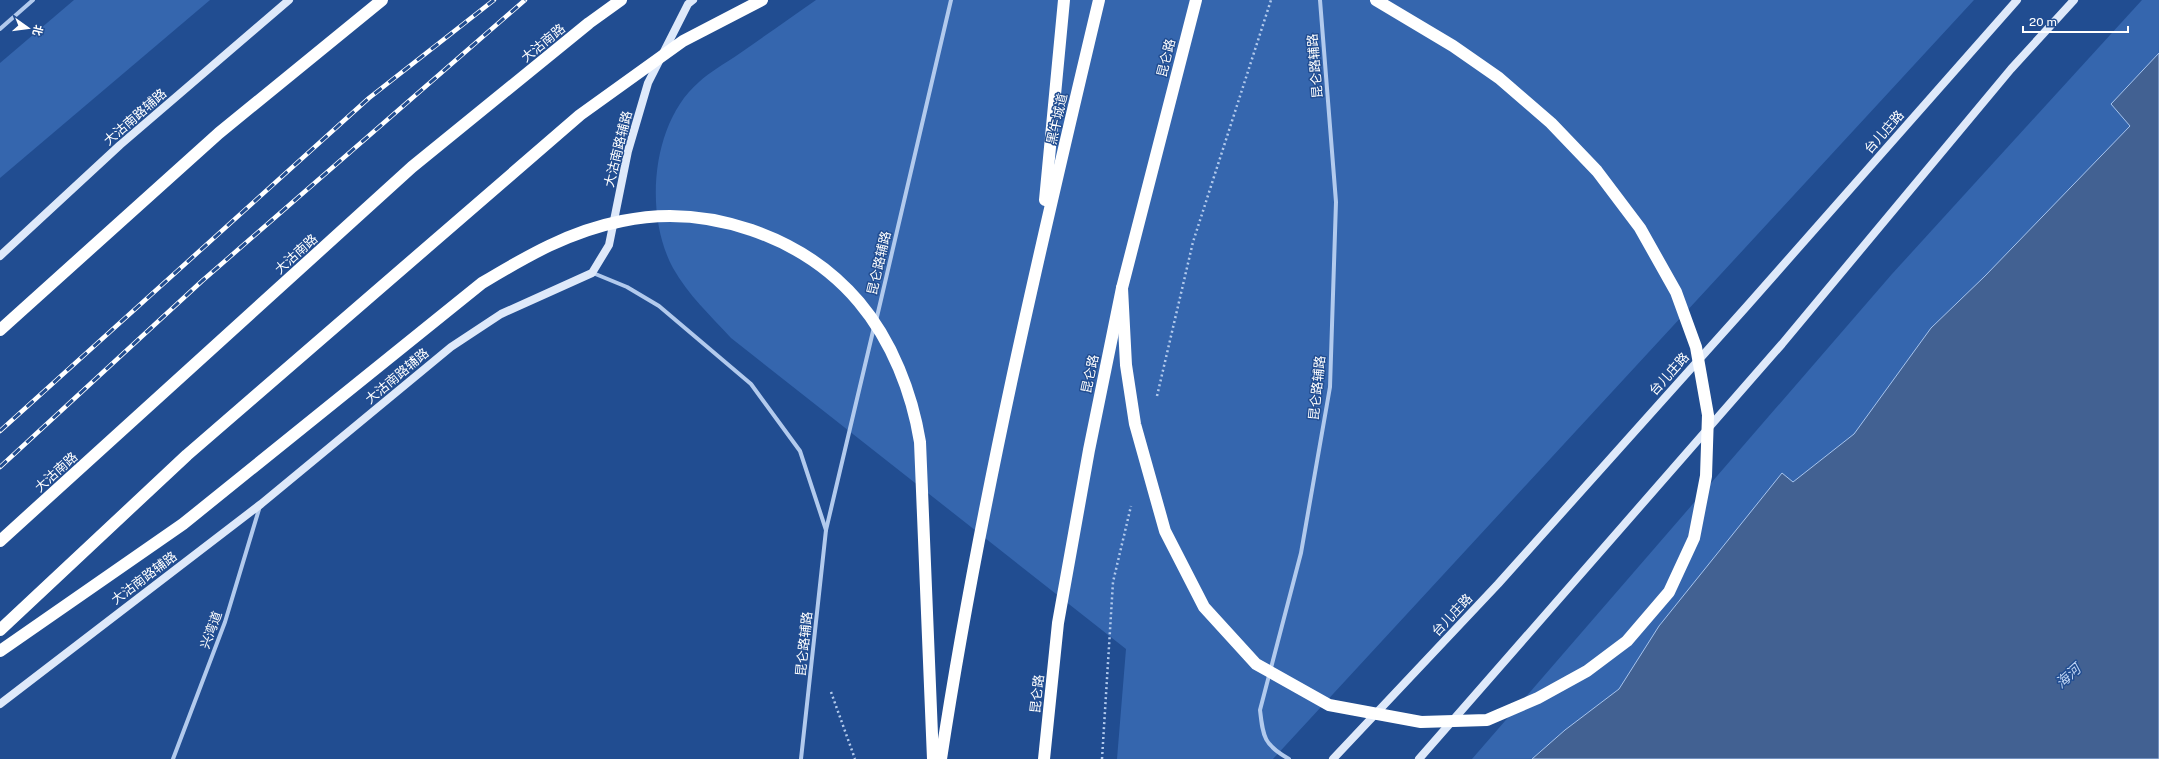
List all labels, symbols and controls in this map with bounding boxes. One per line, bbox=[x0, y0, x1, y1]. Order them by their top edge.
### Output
north arrow bbox=[8, 8, 48, 48]
scale bar bbox=[2023, 8, 2128, 34]
text: 20 m bbox=[2029, 15, 2057, 29]
street label: 大沽南路 bbox=[518, 21, 568, 65]
text: 北 bbox=[31, 24, 45, 37]
street label: 昆仑路辅路 bbox=[1305, 33, 1325, 99]
street label: 昆仑路 bbox=[1154, 37, 1178, 79]
street label: 大沽南路辅路 bbox=[101, 86, 169, 148]
street label: 黑牛城道 bbox=[1044, 92, 1070, 146]
street label: 台儿庄路 bbox=[1861, 107, 1907, 157]
street label: 大沽南路辅路 bbox=[601, 109, 635, 189]
street label: 昆仑路辅路 bbox=[864, 230, 894, 296]
street label: 大沽南路 bbox=[272, 231, 320, 277]
street label: 大沽南路辅路 bbox=[362, 345, 432, 407]
street label: 台儿庄路 bbox=[1646, 350, 1692, 398]
street label: 昆仑路 bbox=[1079, 353, 1101, 395]
street label: 昆仑路辅路 bbox=[1306, 355, 1328, 421]
street label: 大沽南路 bbox=[32, 449, 80, 495]
street label: 大沽南路辅路 bbox=[108, 549, 180, 607]
street label: 台儿庄路 bbox=[1429, 591, 1475, 639]
street label: 兴湾道 bbox=[197, 609, 225, 651]
street label: 昆仑路辅路 bbox=[793, 611, 815, 677]
water label: 海河 bbox=[2052, 659, 2086, 691]
street label: 昆仑路 bbox=[1028, 674, 1046, 714]

